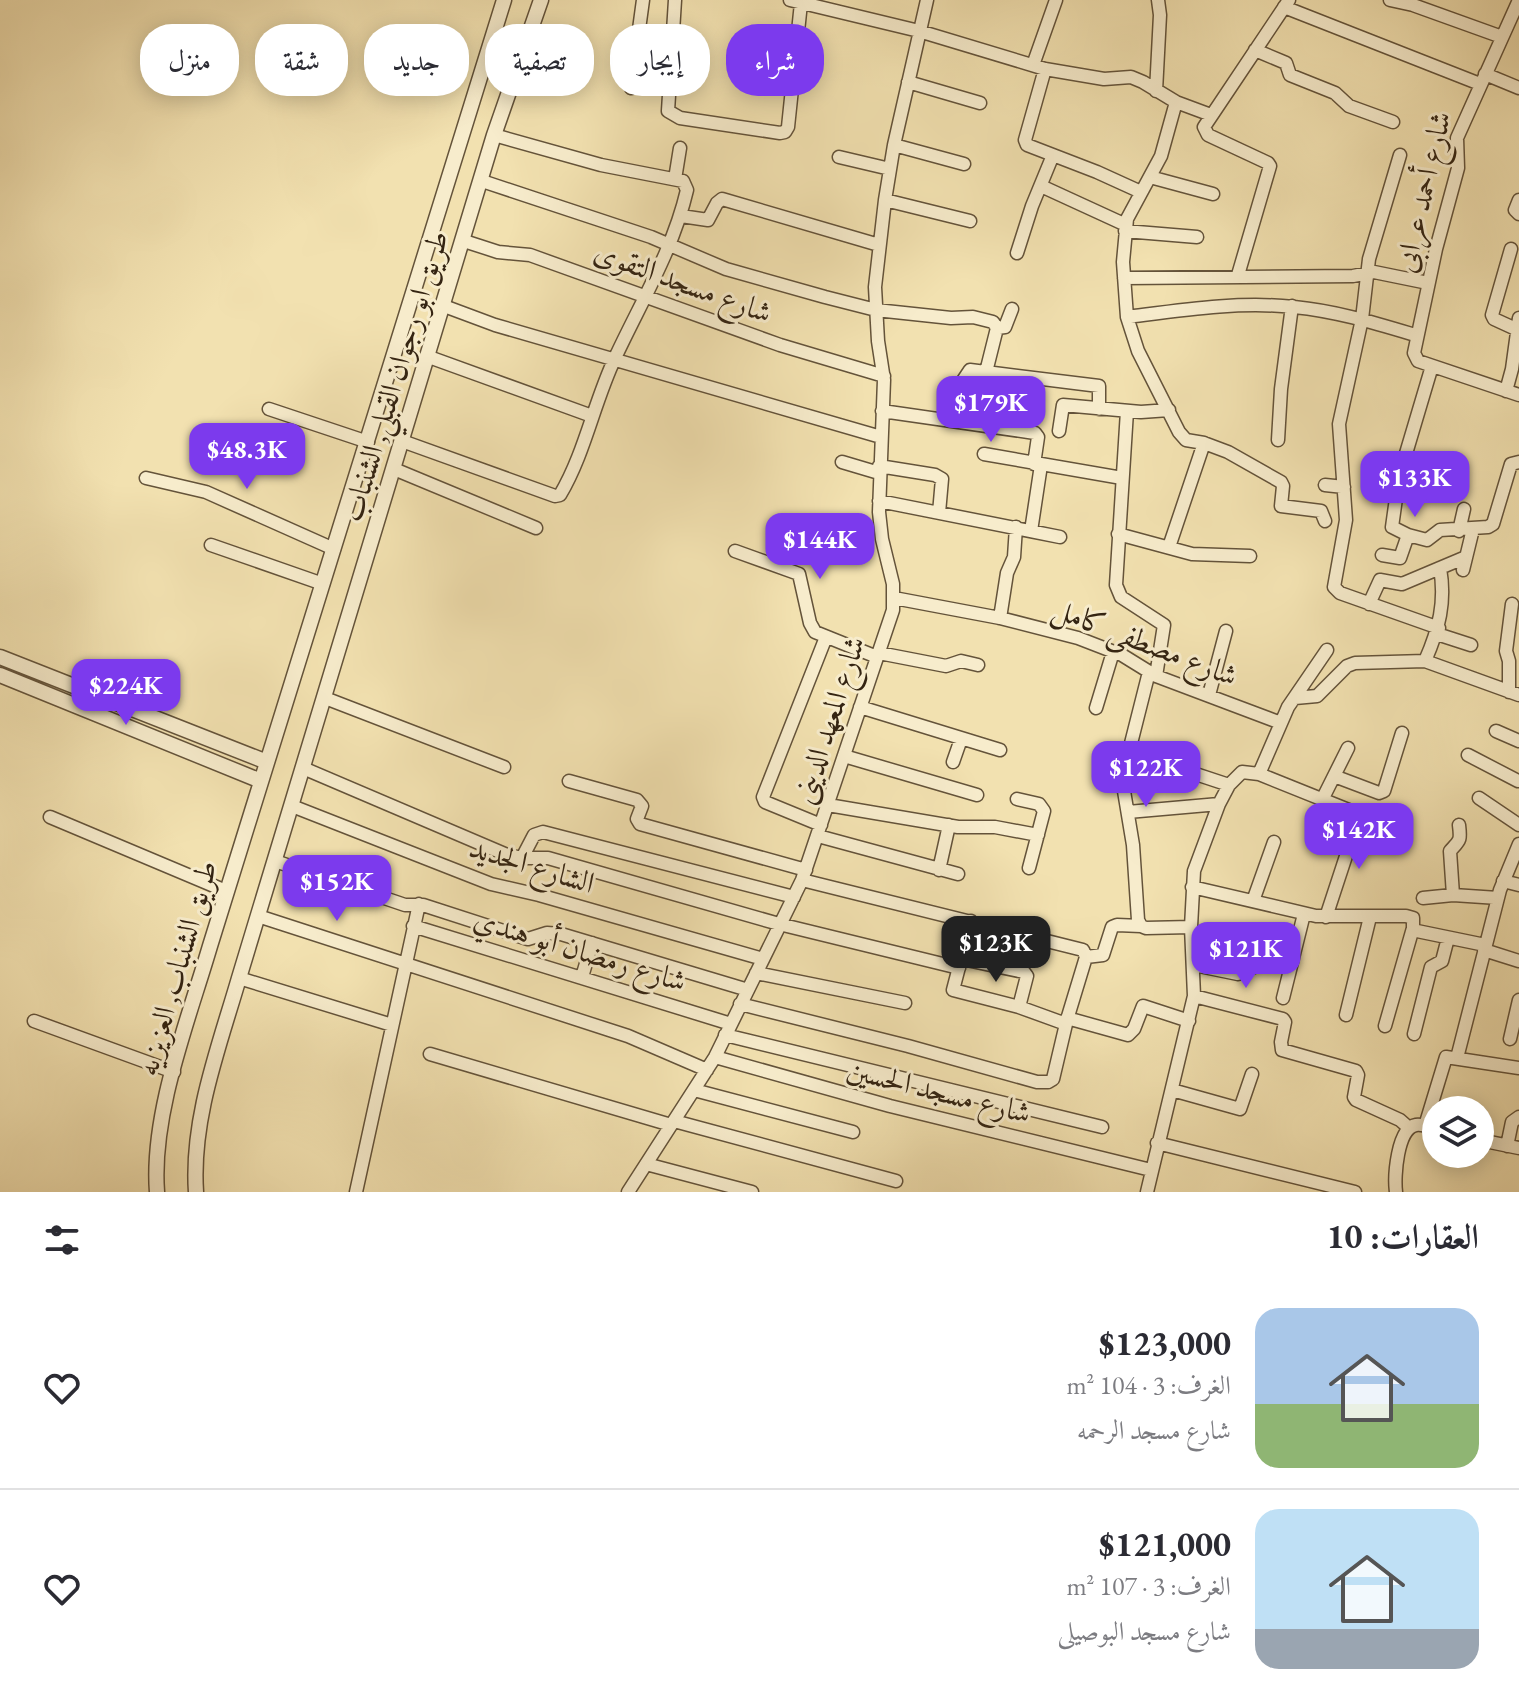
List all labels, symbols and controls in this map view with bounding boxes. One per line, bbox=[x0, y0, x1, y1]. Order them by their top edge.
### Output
chip: منزل bbox=[140, 24, 239, 96]
chip: شقة bbox=[255, 24, 348, 96]
chip: جديد bbox=[364, 24, 469, 96]
chip: تصفية bbox=[485, 24, 594, 96]
chip: إيجار bbox=[610, 24, 710, 96]
chip: شراء bbox=[726, 24, 824, 96]
street label: شارع أحمد عرابى bbox=[1384, 107, 1466, 278]
street label: طريق ابو رجوان القبلي, الشنباب bbox=[332, 226, 467, 529]
street label: شارع مسجد التقوى bbox=[587, 231, 778, 337]
pin: $179K bbox=[935, 376, 1047, 444]
text: $179K bbox=[954, 385, 1028, 419]
pin: $48.3K bbox=[182, 423, 312, 491]
text: $48.3K bbox=[207, 432, 287, 466]
pin: $133K bbox=[1359, 451, 1471, 519]
text: $133K bbox=[1378, 460, 1452, 494]
pin: $144K bbox=[764, 513, 876, 581]
text: $144K bbox=[783, 522, 857, 556]
street label: شارع مصطفى كامل bbox=[1045, 588, 1243, 700]
street label: شارع المعهد الدينى bbox=[783, 631, 880, 810]
pin: $224K bbox=[70, 659, 182, 727]
text: $224K bbox=[89, 668, 163, 702]
pin: $122K bbox=[1090, 741, 1202, 809]
text: $122K bbox=[1109, 750, 1183, 784]
pin: $142K bbox=[1303, 803, 1415, 871]
text: $142K bbox=[1322, 812, 1396, 846]
street label: الشارع الجديد bbox=[463, 827, 600, 908]
pin: $152K bbox=[281, 855, 393, 923]
street label: طريق الشنباب, العزيزيه bbox=[127, 856, 226, 1080]
text: $152K bbox=[300, 864, 374, 898]
street label: شارع رمضان أبو هندي bbox=[467, 898, 692, 1006]
pin: $123K bbox=[940, 916, 1052, 984]
pin: $121K bbox=[1190, 922, 1302, 990]
text: $123K bbox=[959, 925, 1033, 959]
text: $121K bbox=[1209, 931, 1283, 965]
street label: شارع مسجد الحسين bbox=[842, 1049, 1035, 1138]
map controls bbox=[1422, 1096, 1494, 1168]
button: layers bbox=[1422, 1096, 1494, 1168]
text: العقارات: 10 bbox=[1327, 1214, 1479, 1258]
icon: filters bbox=[40, 1218, 84, 1262]
text: $123,000 bbox=[1099, 1321, 1231, 1365]
icon: home bbox=[1319, 1340, 1415, 1436]
icon: heart bbox=[40, 1366, 84, 1410]
text: الغرف: 3 · 104 m² bbox=[1066, 1368, 1231, 1402]
text: شارع مسجد الرحمه bbox=[1077, 1413, 1231, 1447]
text: $121,000 bbox=[1099, 1522, 1231, 1566]
icon: home bbox=[1319, 1541, 1415, 1637]
icon: heart bbox=[40, 1567, 84, 1611]
text: الغرف: 3 · 107 m² bbox=[1066, 1569, 1231, 1603]
text: شارع مسجد البوصيلى bbox=[1057, 1614, 1231, 1648]

